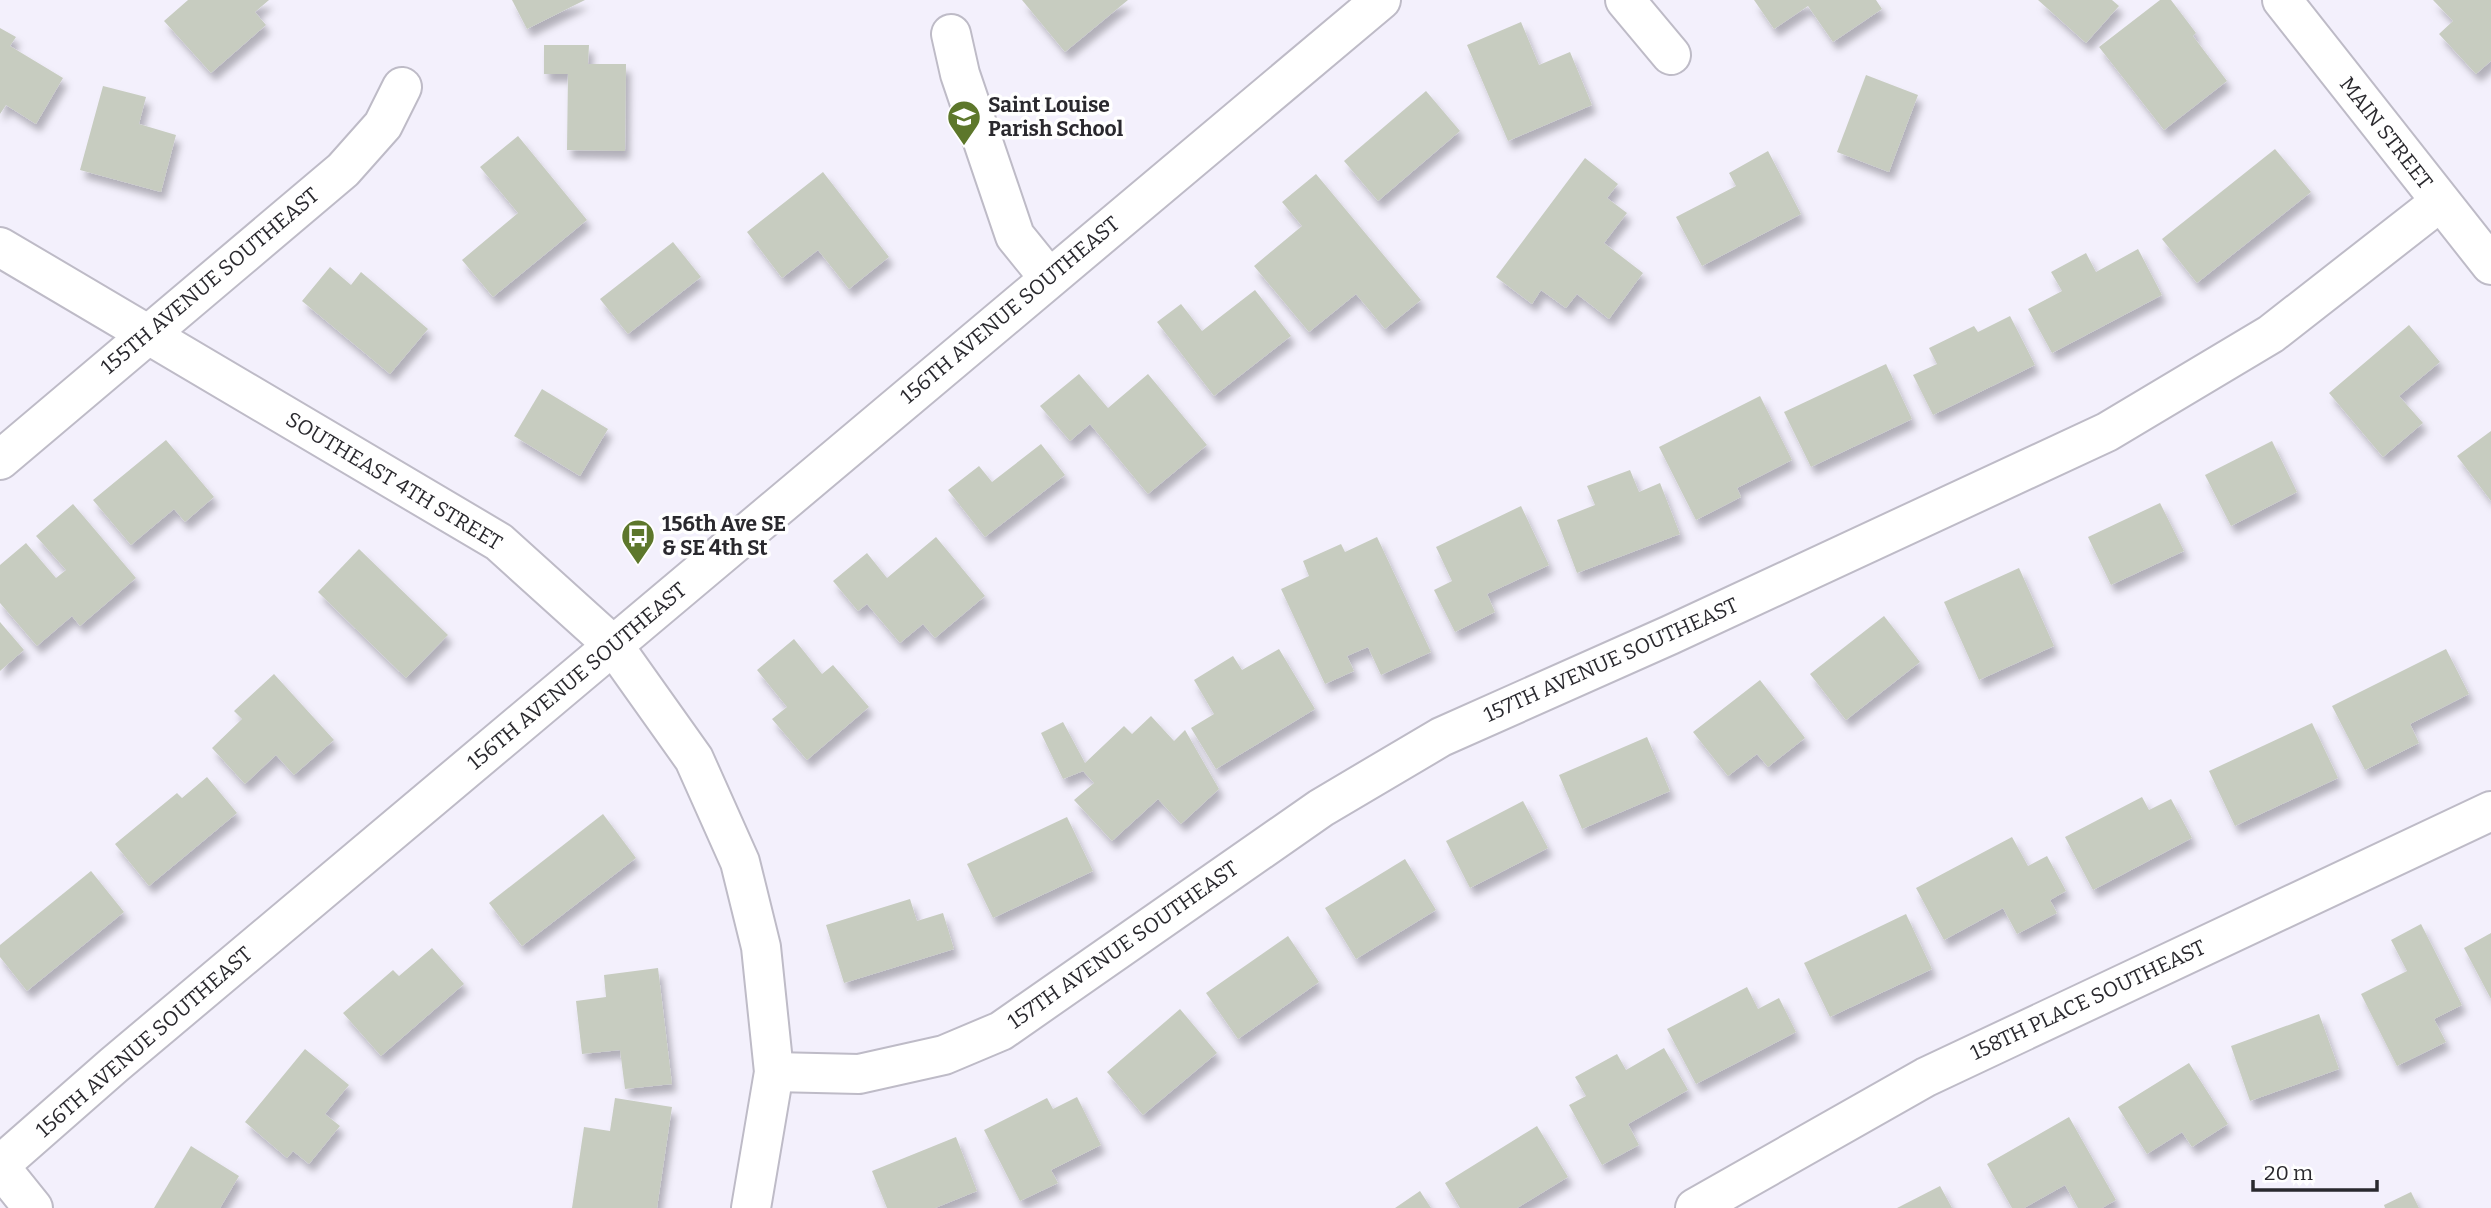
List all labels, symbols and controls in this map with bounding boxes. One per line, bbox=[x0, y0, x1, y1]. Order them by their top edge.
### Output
street label: MAIN STREET bbox=[2334, 72, 2438, 194]
place label: Saint Louise Parish School bbox=[988, 92, 1124, 142]
school or university icon: Saint Louise Parish School bbox=[945, 98, 983, 147]
street label: 155TH AVENUE SOUTHEAST bbox=[96, 182, 324, 380]
street label: 156TH AVENUE SOUTHEAST bbox=[895, 211, 1125, 409]
street label: SOUTHEAST 4TH STREET bbox=[281, 406, 507, 556]
place label: 156th Ave SE & SE 4th St bbox=[662, 511, 786, 561]
bus stop icon: 156th Ave SE & SE 4th St bbox=[619, 517, 657, 566]
street label: 156TH AVENUE SOUTHEAST bbox=[462, 577, 692, 775]
street label: 157TH AVENUE SOUTHEAST bbox=[1480, 592, 1742, 728]
street label: 157TH AVENUE SOUTHEAST bbox=[1003, 855, 1243, 1035]
street label: 158TH PLACE SOUTHEAST bbox=[1966, 934, 2210, 1066]
street label: 156TH AVENUE SOUTHEAST bbox=[31, 941, 257, 1143]
scale bar bbox=[2253, 1148, 2377, 1192]
text: 20 m bbox=[2264, 1160, 2313, 1186]

